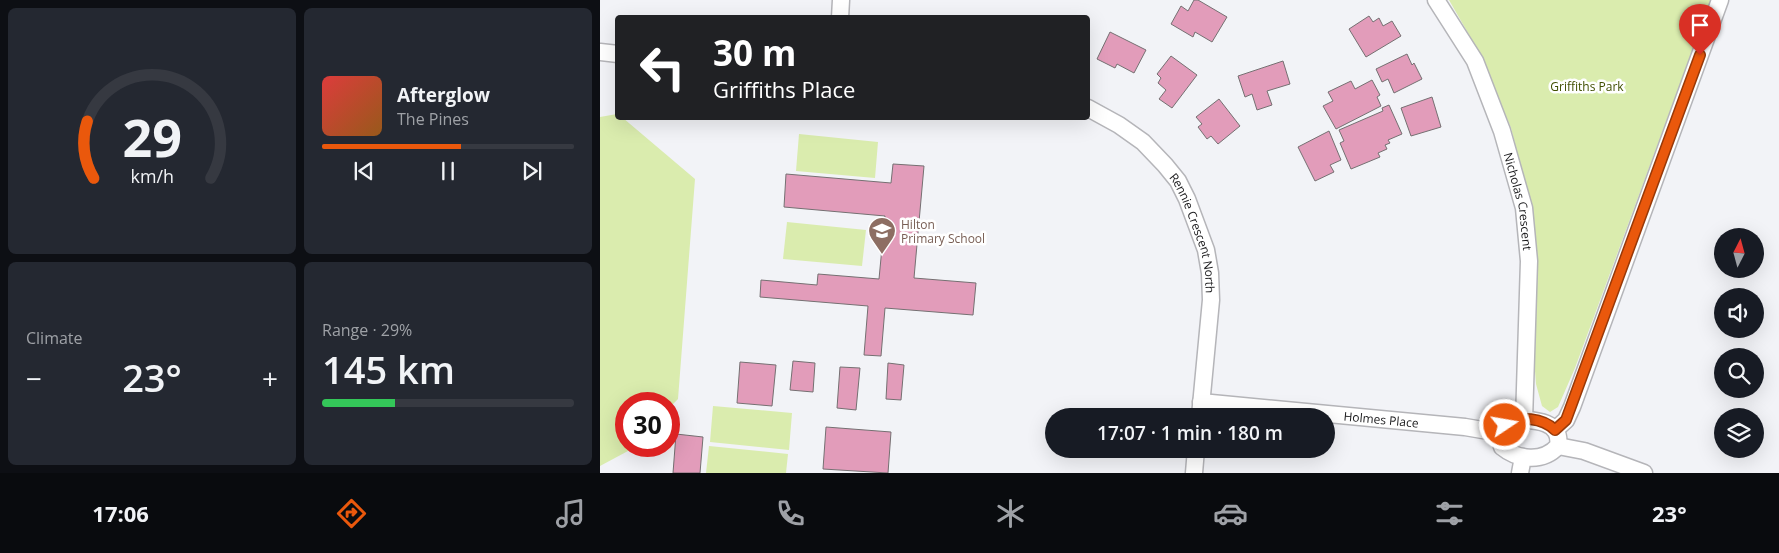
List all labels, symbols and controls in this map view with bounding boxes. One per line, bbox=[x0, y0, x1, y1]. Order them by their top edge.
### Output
pin bbox=[1679, 4, 1721, 55]
icon: arrive bbox=[1686, 11, 1714, 39]
text: 30 m bbox=[713, 29, 796, 76]
icon: left bbox=[630, 35, 695, 100]
text: Griffiths Place bbox=[713, 74, 855, 104]
park label: Griffiths Park bbox=[1550, 78, 1624, 95]
text: Afterglow bbox=[397, 82, 490, 108]
text: 29 bbox=[122, 101, 182, 172]
text: The Pines bbox=[397, 108, 469, 130]
street label: Nicholas Crescent bbox=[1500, 150, 1536, 251]
icon: previous bbox=[350, 157, 378, 185]
icon: pause bbox=[434, 157, 462, 185]
icon: next bbox=[518, 157, 546, 185]
text: km/h bbox=[130, 164, 174, 188]
street label: Rennie Crescent North bbox=[1166, 169, 1219, 294]
school or university icon: Hilton Primary School bbox=[867, 216, 897, 255]
place label: Hilton Primary School bbox=[901, 216, 985, 247]
north arrow bbox=[1714, 228, 1764, 278]
map controls bbox=[1714, 228, 1764, 458]
button: sound bbox=[1714, 288, 1764, 338]
text: Range · 29% bbox=[322, 319, 412, 341]
text: Climate bbox=[26, 327, 83, 349]
text: 145 km bbox=[322, 343, 455, 395]
button: search bbox=[1714, 348, 1764, 398]
text: 23° bbox=[122, 351, 182, 403]
text: − bbox=[26, 359, 42, 397]
text: + bbox=[262, 359, 278, 397]
speed limit sign: 30 bbox=[615, 392, 680, 457]
position arrow bbox=[1478, 398, 1530, 450]
street label: Holmes Place bbox=[1343, 407, 1420, 431]
button: layers bbox=[1714, 408, 1764, 458]
text: 17:07 · 1 min · 180 m bbox=[1097, 420, 1283, 446]
icon: directions bbox=[334, 496, 369, 531]
icon: music bbox=[553, 496, 588, 531]
icon: phone bbox=[773, 496, 808, 531]
icon: climate bbox=[993, 496, 1028, 531]
icon: car bbox=[1213, 496, 1248, 531]
icon: filters bbox=[1432, 496, 1467, 531]
text: 17:06 bbox=[92, 498, 149, 528]
text: 23° bbox=[1652, 498, 1687, 528]

